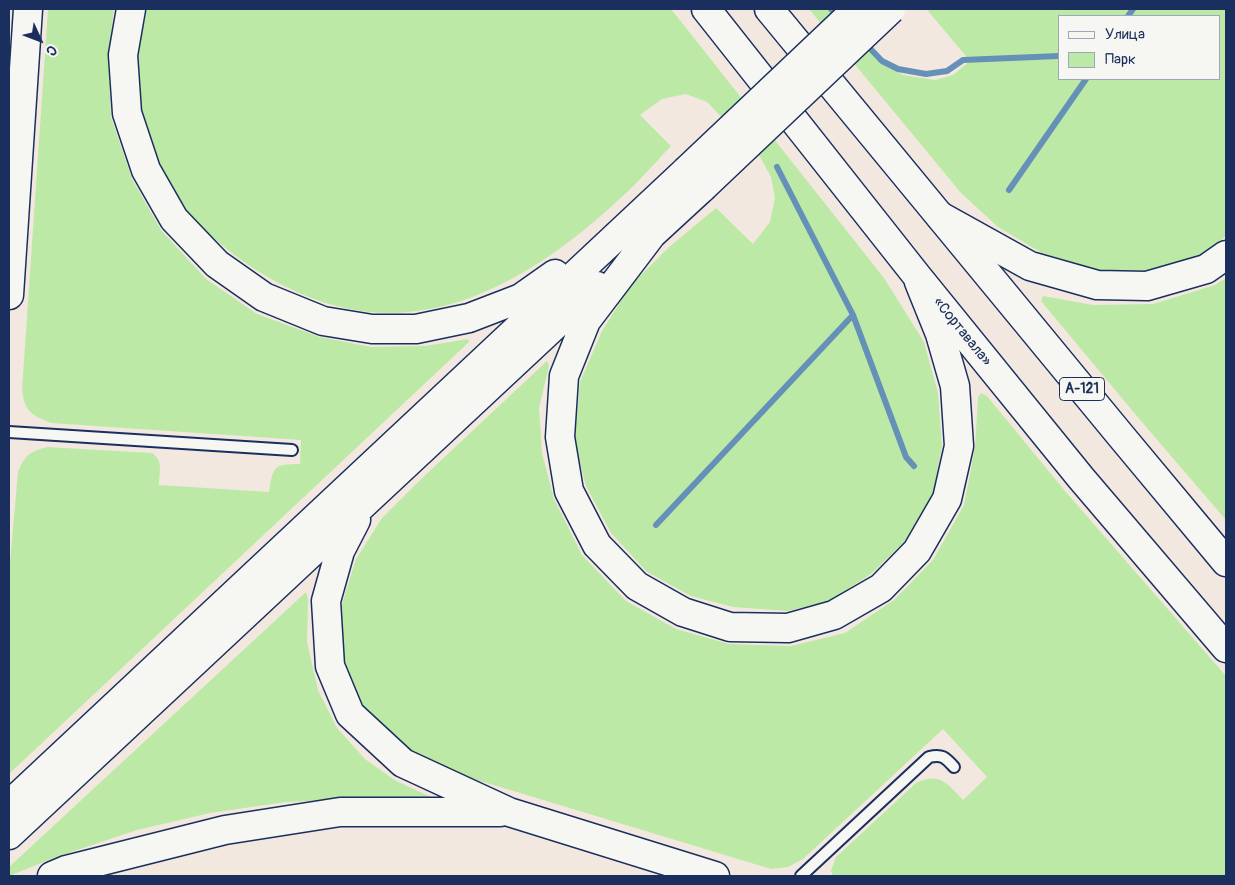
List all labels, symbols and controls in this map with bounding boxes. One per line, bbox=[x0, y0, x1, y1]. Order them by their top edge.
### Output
north arrow bbox=[15, 15, 65, 65]
legend bbox=[1058, 15, 1220, 80]
text: Улица bbox=[1105, 25, 1145, 44]
text: С bbox=[42, 42, 61, 60]
text: Парк bbox=[1105, 50, 1136, 69]
street label: «Сортавала» bbox=[929, 294, 995, 370]
road number: А-121 bbox=[1060, 378, 1104, 400]

